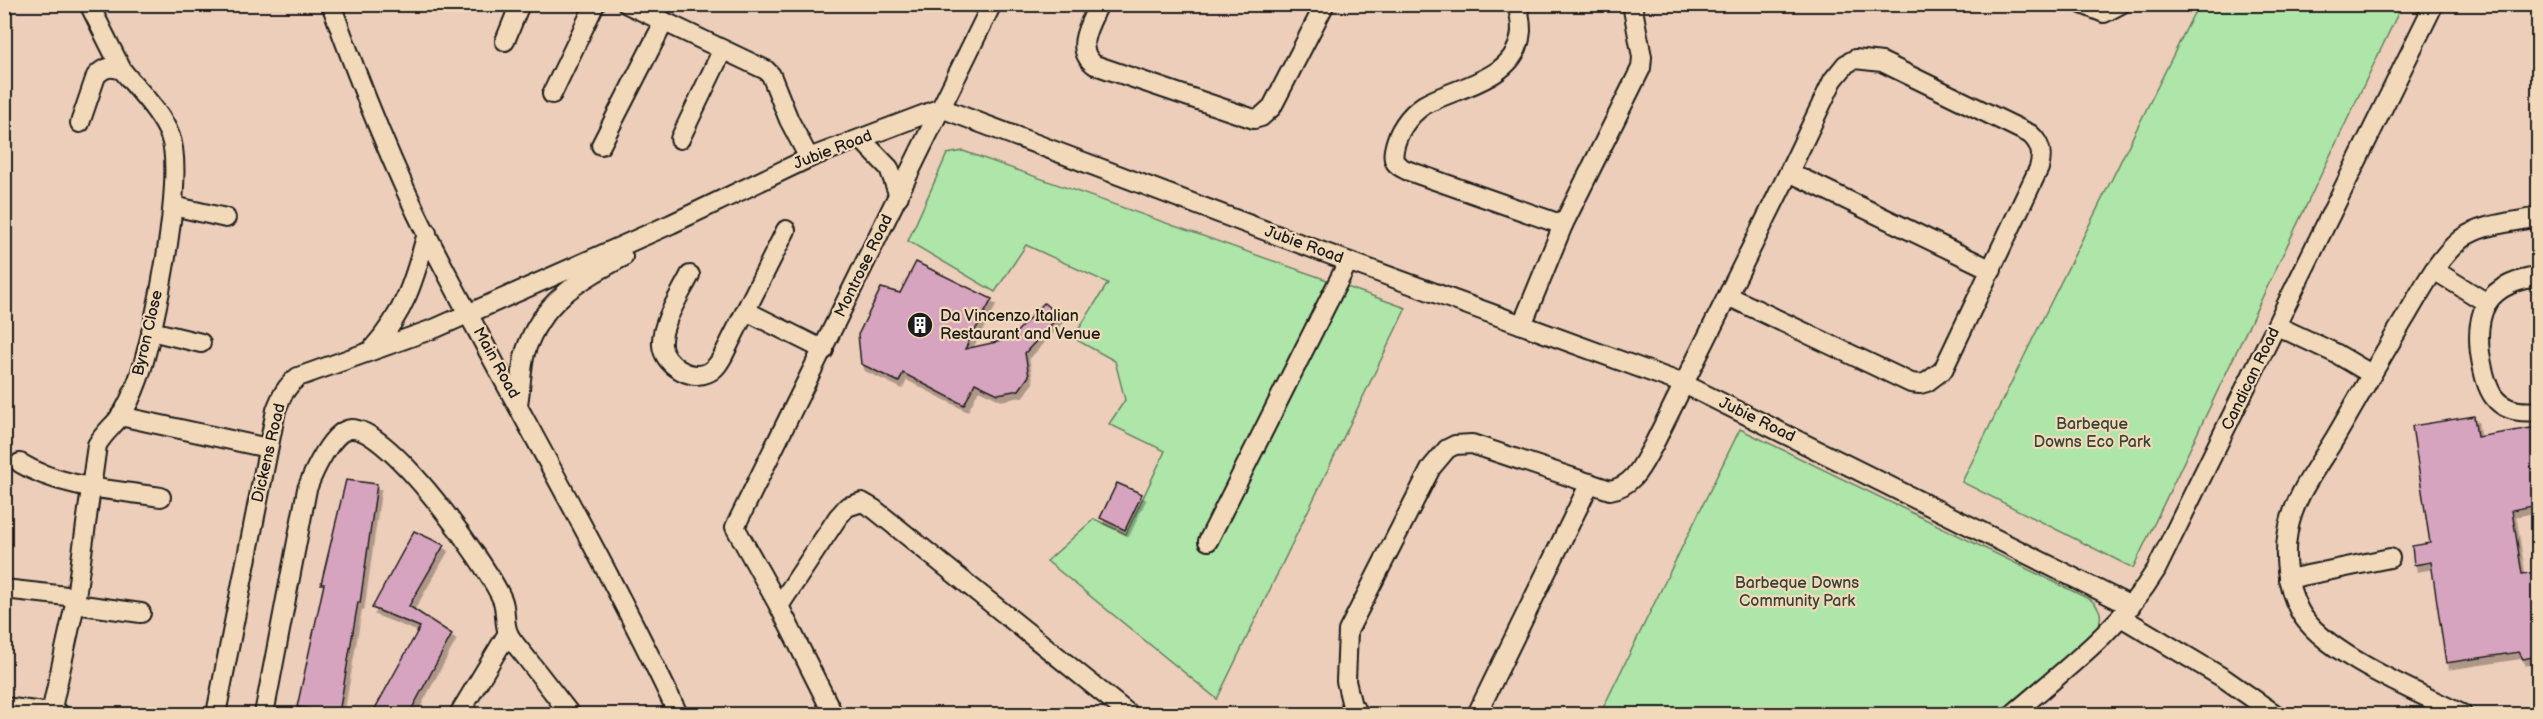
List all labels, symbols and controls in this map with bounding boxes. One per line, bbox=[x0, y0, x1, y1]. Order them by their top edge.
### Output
street label: Jubie Road bbox=[791, 126, 875, 174]
street label: Montrose Road bbox=[831, 212, 897, 320]
street label: Jubie Road bbox=[1262, 222, 1346, 268]
street label: Byron Close bbox=[129, 288, 167, 378]
place label: Da Vincenzo Italian Restaurant and Venue bbox=[940, 307, 1101, 344]
building icon: Da Vincenzo Italian Restaurant and Venue bbox=[905, 310, 935, 340]
street label: Main Road bbox=[469, 324, 523, 402]
street label: Candican Road bbox=[2218, 325, 2284, 433]
street label: Jubie Road bbox=[1716, 393, 1798, 447]
street label: Dickens Road bbox=[248, 402, 290, 504]
park label: Barbeque Downs Eco Park bbox=[2034, 415, 2151, 452]
park label: Barbeque Downs Community Park bbox=[1735, 574, 1859, 611]

